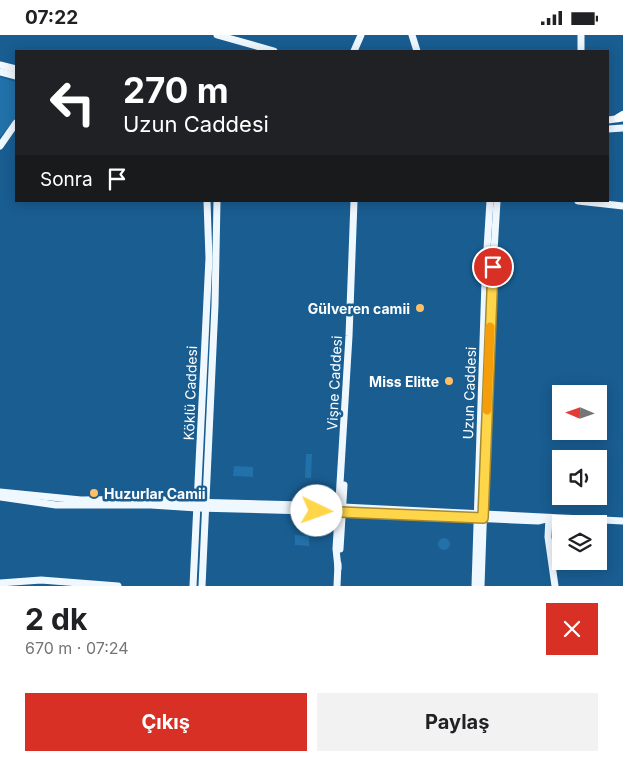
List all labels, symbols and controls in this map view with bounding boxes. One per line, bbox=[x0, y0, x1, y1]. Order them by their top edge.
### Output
text: 07:22 bbox=[25, 6, 78, 29]
text: 270 m bbox=[123, 69, 229, 111]
icon: left bbox=[40, 70, 105, 135]
text: Uzun Caddesi bbox=[123, 111, 269, 137]
icon: arrive bbox=[103, 165, 131, 193]
text: Sonra bbox=[40, 168, 93, 191]
pin bbox=[472, 246, 514, 288]
icon: arrive bbox=[479, 253, 507, 281]
place label: Gülveren camii bbox=[308, 300, 410, 317]
marker: Gülveren camii bbox=[414, 302, 426, 314]
street label: Vişne Caddesi bbox=[323, 335, 345, 431]
street label: Köklü Caddesi bbox=[180, 345, 200, 441]
street label: Uzun Caddesi bbox=[459, 346, 479, 440]
place label: Miss Elitte bbox=[369, 373, 439, 390]
marker: Miss Elitte bbox=[443, 375, 455, 387]
north arrow bbox=[552, 385, 608, 440]
map controls bbox=[552, 385, 607, 570]
button: sound bbox=[552, 450, 607, 505]
position arrow bbox=[290, 484, 342, 536]
place label: Huzurlar Camii bbox=[104, 485, 206, 502]
marker: Huzurlar Camii bbox=[88, 487, 100, 499]
button: layers bbox=[552, 515, 607, 570]
text: 2 dk bbox=[25, 601, 87, 637]
button: close bbox=[546, 603, 598, 655]
text: 670 m · 07:24 bbox=[25, 638, 129, 658]
button: Çıkış bbox=[25, 693, 307, 751]
button: Paylaş bbox=[317, 693, 598, 751]

